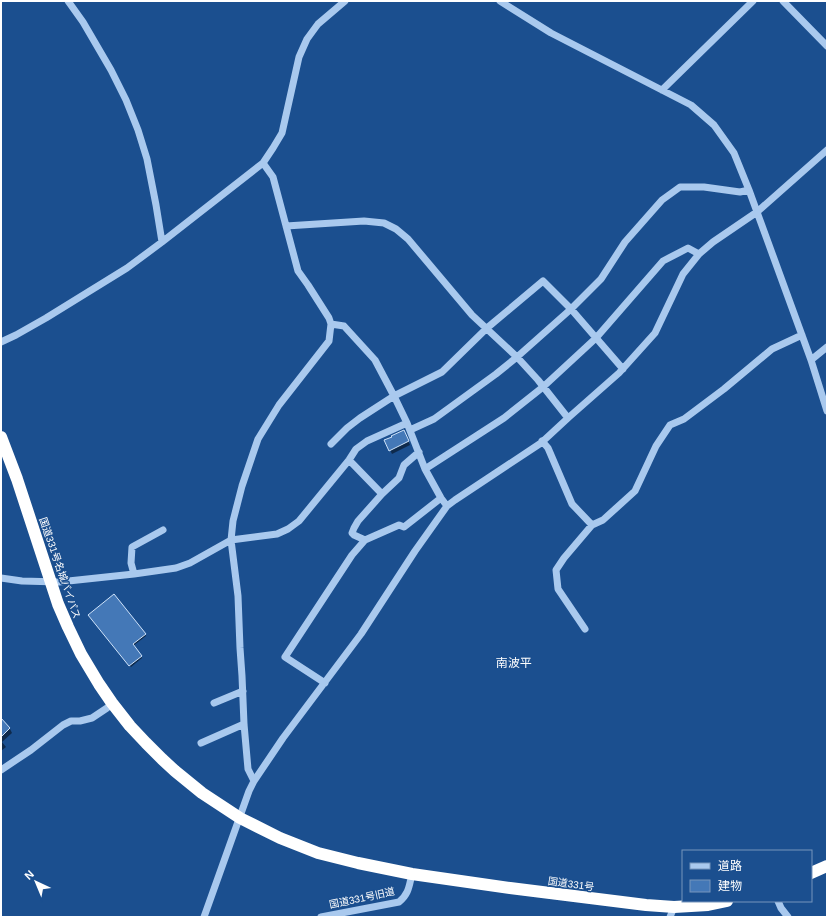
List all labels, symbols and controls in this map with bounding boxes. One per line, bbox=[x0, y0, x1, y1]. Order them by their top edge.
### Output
street label: 国道331号名城バイパス bbox=[37, 516, 83, 620]
district label: 南波平 bbox=[496, 656, 532, 670]
legend bbox=[682, 850, 812, 902]
text: 道路 bbox=[718, 859, 742, 873]
north arrow bbox=[16, 862, 56, 902]
text: N bbox=[22, 868, 36, 882]
street label: 国道331号 bbox=[547, 875, 595, 893]
text: 建物 bbox=[718, 879, 742, 893]
street label: 国道331号旧道 bbox=[328, 886, 396, 910]

